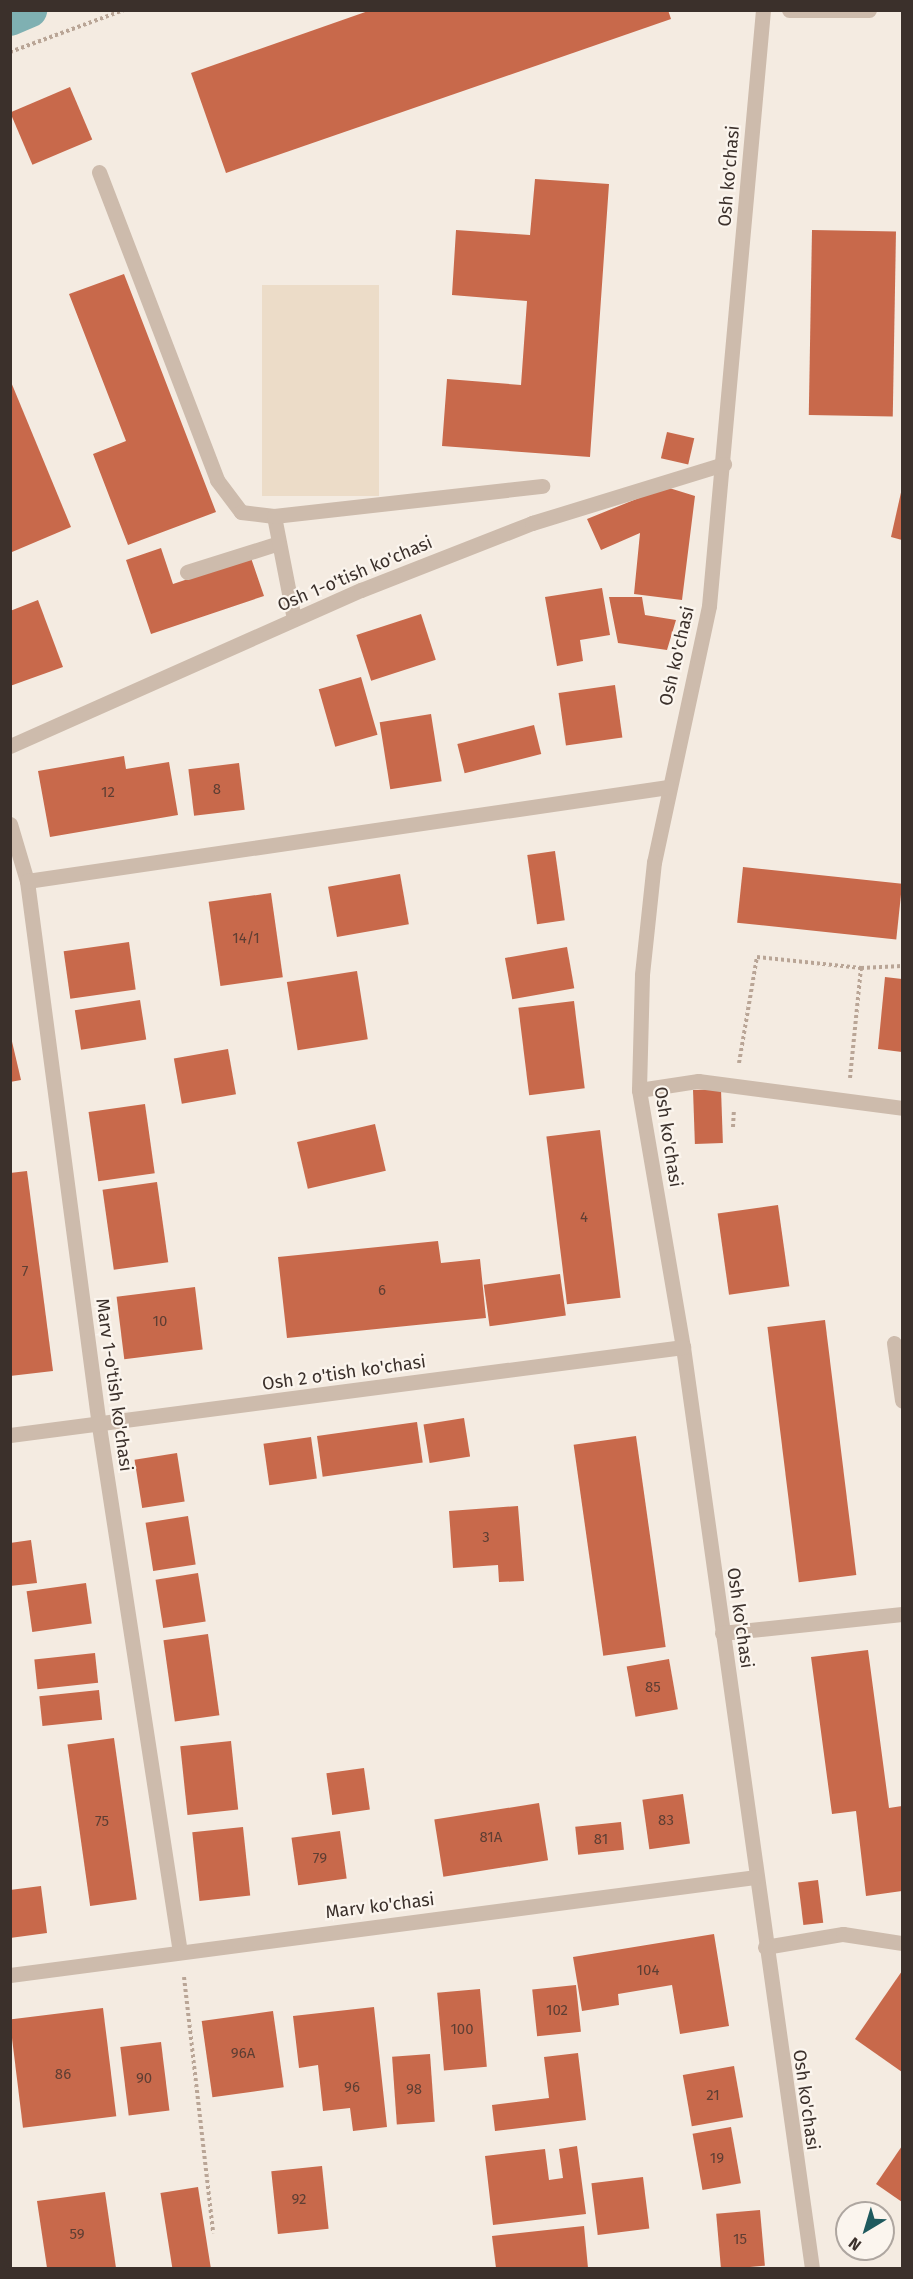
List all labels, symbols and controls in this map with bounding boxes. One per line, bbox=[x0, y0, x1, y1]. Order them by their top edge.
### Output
street label: Osh ko'chasi bbox=[714, 124, 744, 228]
street label: Osh 1-o'tish ko'chasi bbox=[274, 532, 436, 616]
street label: Osh ko'chasi bbox=[655, 604, 699, 708]
house number: 8 bbox=[213, 781, 221, 799]
house number: 12 bbox=[101, 784, 115, 802]
house number: 14/1 bbox=[232, 930, 260, 948]
street label: Osh ko'chasi bbox=[649, 1085, 687, 1189]
house number: 4 bbox=[580, 1209, 588, 1227]
house number: 7 bbox=[22, 1263, 28, 1281]
house number: 6 bbox=[378, 1282, 386, 1300]
street label: Marv 1-o'tish ko'chasi bbox=[91, 1297, 137, 1473]
house number: 10 bbox=[153, 1313, 167, 1331]
street label: Osh 2 o'tish ko'chasi bbox=[261, 1351, 427, 1395]
house number: 3 bbox=[482, 1529, 490, 1547]
street label: Osh ko'chasi bbox=[722, 1566, 758, 1670]
house number: 85 bbox=[645, 1679, 661, 1697]
house number: 83 bbox=[658, 1812, 674, 1830]
house number: 75 bbox=[95, 1813, 109, 1831]
house number: 81А bbox=[480, 1829, 502, 1847]
house number: 81 bbox=[594, 1831, 608, 1849]
house number: 79 bbox=[313, 1850, 327, 1868]
street label: Marv ko'chasi bbox=[324, 1889, 436, 1923]
house number: 104 bbox=[637, 1962, 659, 1980]
house number: 102 bbox=[546, 2002, 568, 2020]
house number: 100 bbox=[450, 2021, 474, 2039]
house number: 96А bbox=[231, 2045, 255, 2063]
street label: Osh ko'chasi bbox=[788, 2048, 824, 2152]
house number: 86 bbox=[55, 2066, 71, 2084]
house number: 90 bbox=[136, 2070, 152, 2088]
house number: 96 bbox=[344, 2079, 360, 2097]
house number: 98 bbox=[406, 2081, 422, 2099]
house number: 21 bbox=[706, 2087, 720, 2105]
house number: 19 bbox=[710, 2150, 724, 2168]
house number: 92 bbox=[292, 2191, 306, 2209]
north arrow bbox=[835, 2201, 895, 2261]
house number: 59 bbox=[69, 2226, 85, 2244]
house number: 15 bbox=[733, 2231, 747, 2249]
text: N bbox=[845, 2233, 865, 2255]

